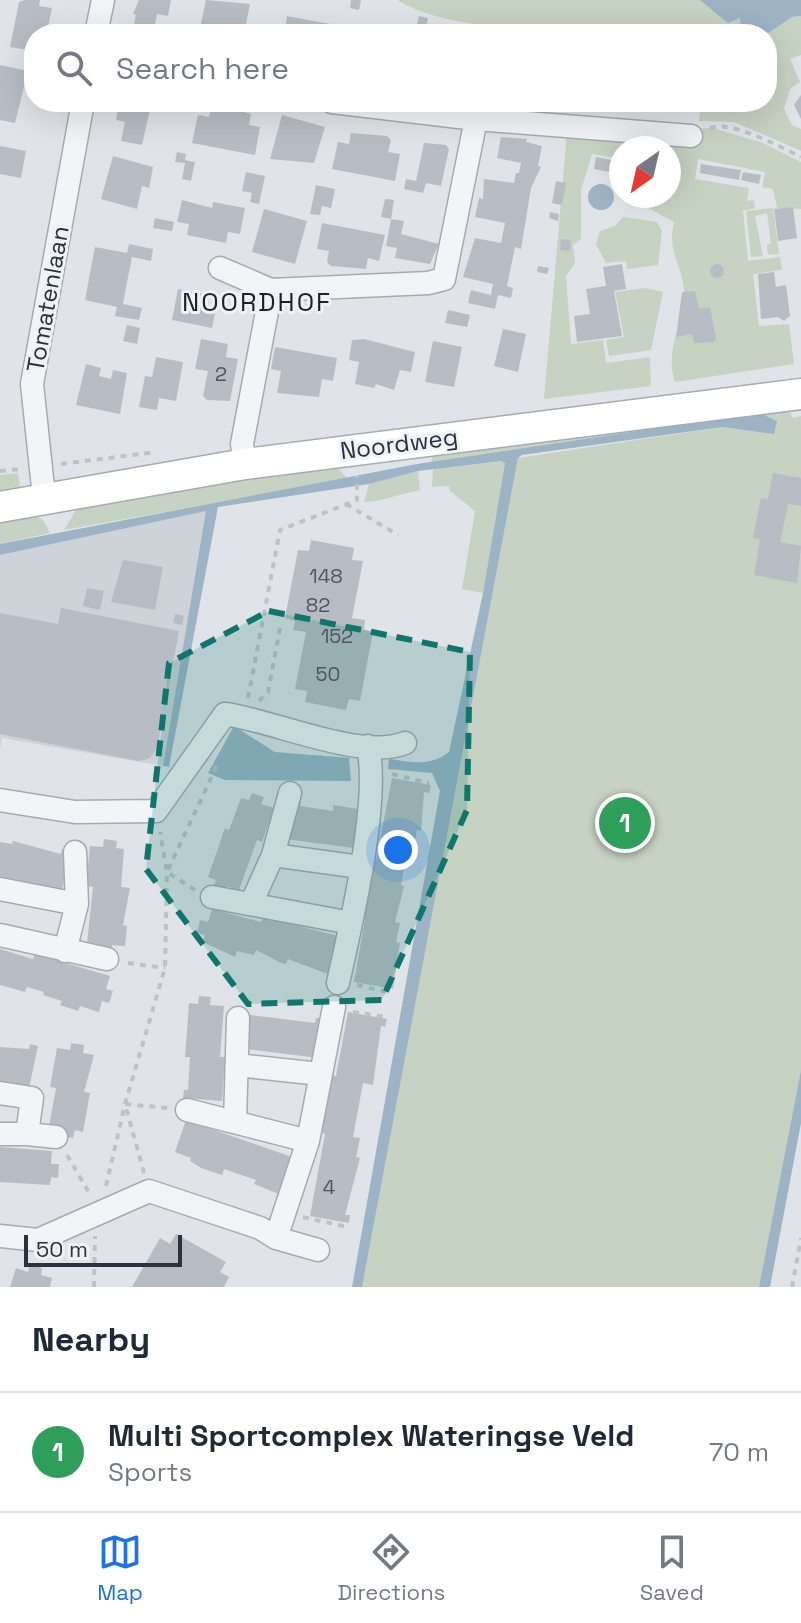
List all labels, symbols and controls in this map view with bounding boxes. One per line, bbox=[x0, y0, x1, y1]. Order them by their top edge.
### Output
search box bbox=[24, 24, 777, 112]
icon: search bbox=[52, 46, 96, 90]
text: Search here bbox=[116, 49, 289, 88]
north arrow bbox=[609, 136, 681, 208]
street label: Tomatenlaan bbox=[19, 223, 76, 374]
district label: NOORDHOF bbox=[182, 285, 332, 319]
house number: 2 bbox=[215, 361, 227, 387]
street label: Noordweg bbox=[338, 421, 460, 466]
house number: 148 bbox=[309, 563, 343, 589]
house number: 82 bbox=[306, 592, 330, 618]
house number: 152 bbox=[321, 623, 353, 649]
house number: 50 bbox=[316, 661, 340, 687]
pin: 1 bbox=[599, 793, 651, 853]
your location bbox=[378, 830, 418, 870]
house number: 4 bbox=[323, 1174, 335, 1200]
scale bar bbox=[24, 1231, 182, 1267]
text: 50 m bbox=[36, 1235, 88, 1263]
text: Nearby bbox=[32, 1318, 150, 1361]
text: Multi Sportcomplex Wateringse Veld bbox=[108, 1416, 634, 1455]
text: 1 bbox=[52, 1435, 64, 1469]
text: 70 m bbox=[709, 1435, 769, 1469]
text: Sports bbox=[108, 1455, 192, 1489]
tab: Map bbox=[97, 1530, 143, 1606]
tab: Directions bbox=[337, 1530, 445, 1606]
tab: Saved bbox=[640, 1530, 704, 1606]

